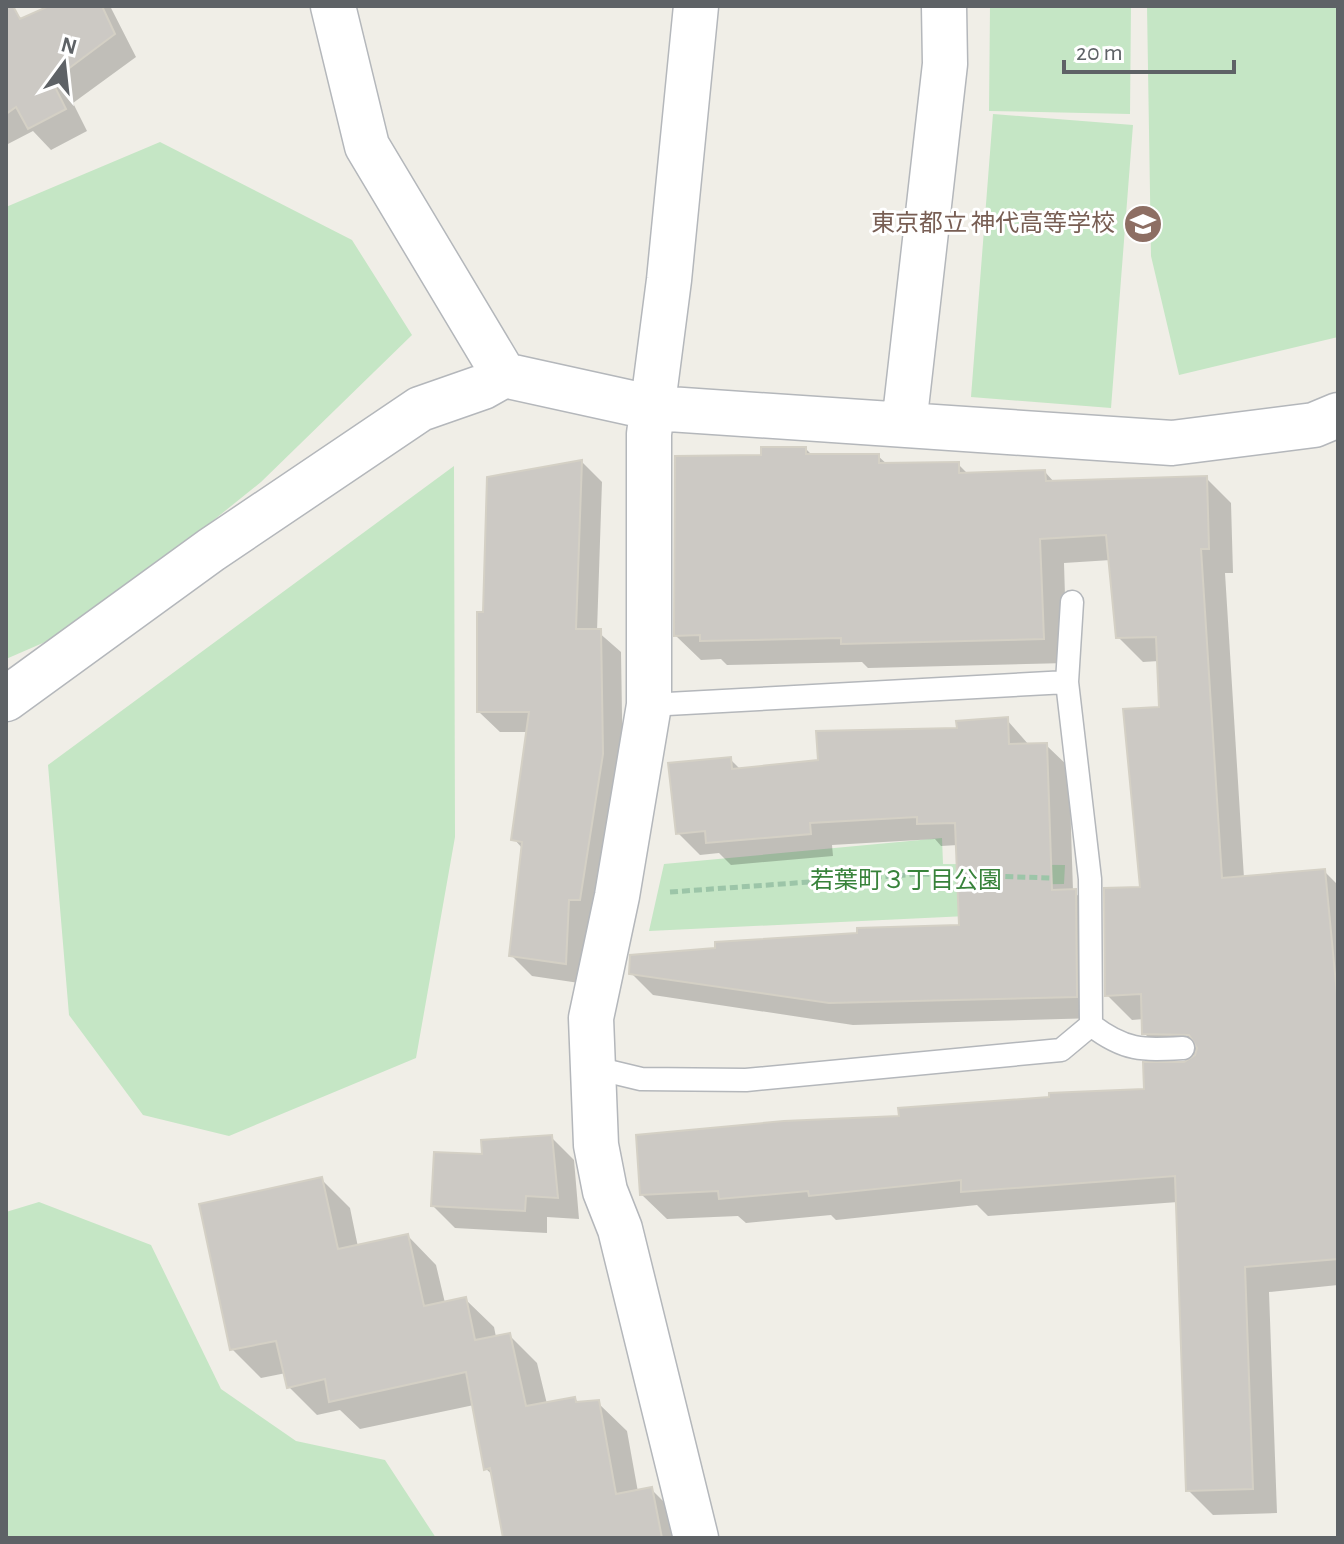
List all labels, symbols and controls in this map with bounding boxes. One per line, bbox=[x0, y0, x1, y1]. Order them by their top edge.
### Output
north arrow bbox=[24, 24, 104, 104]
scale bar bbox=[1064, 24, 1234, 74]
text: N bbox=[59, 33, 79, 58]
text: 20 m bbox=[1076, 41, 1123, 65]
school or university icon: 東京都立 神代高等学校 bbox=[1122, 203, 1164, 245]
place label: 東京都立 神代高等学校 bbox=[871, 210, 1115, 236]
park label: 若葉町３丁目公園 bbox=[810, 867, 1002, 893]

